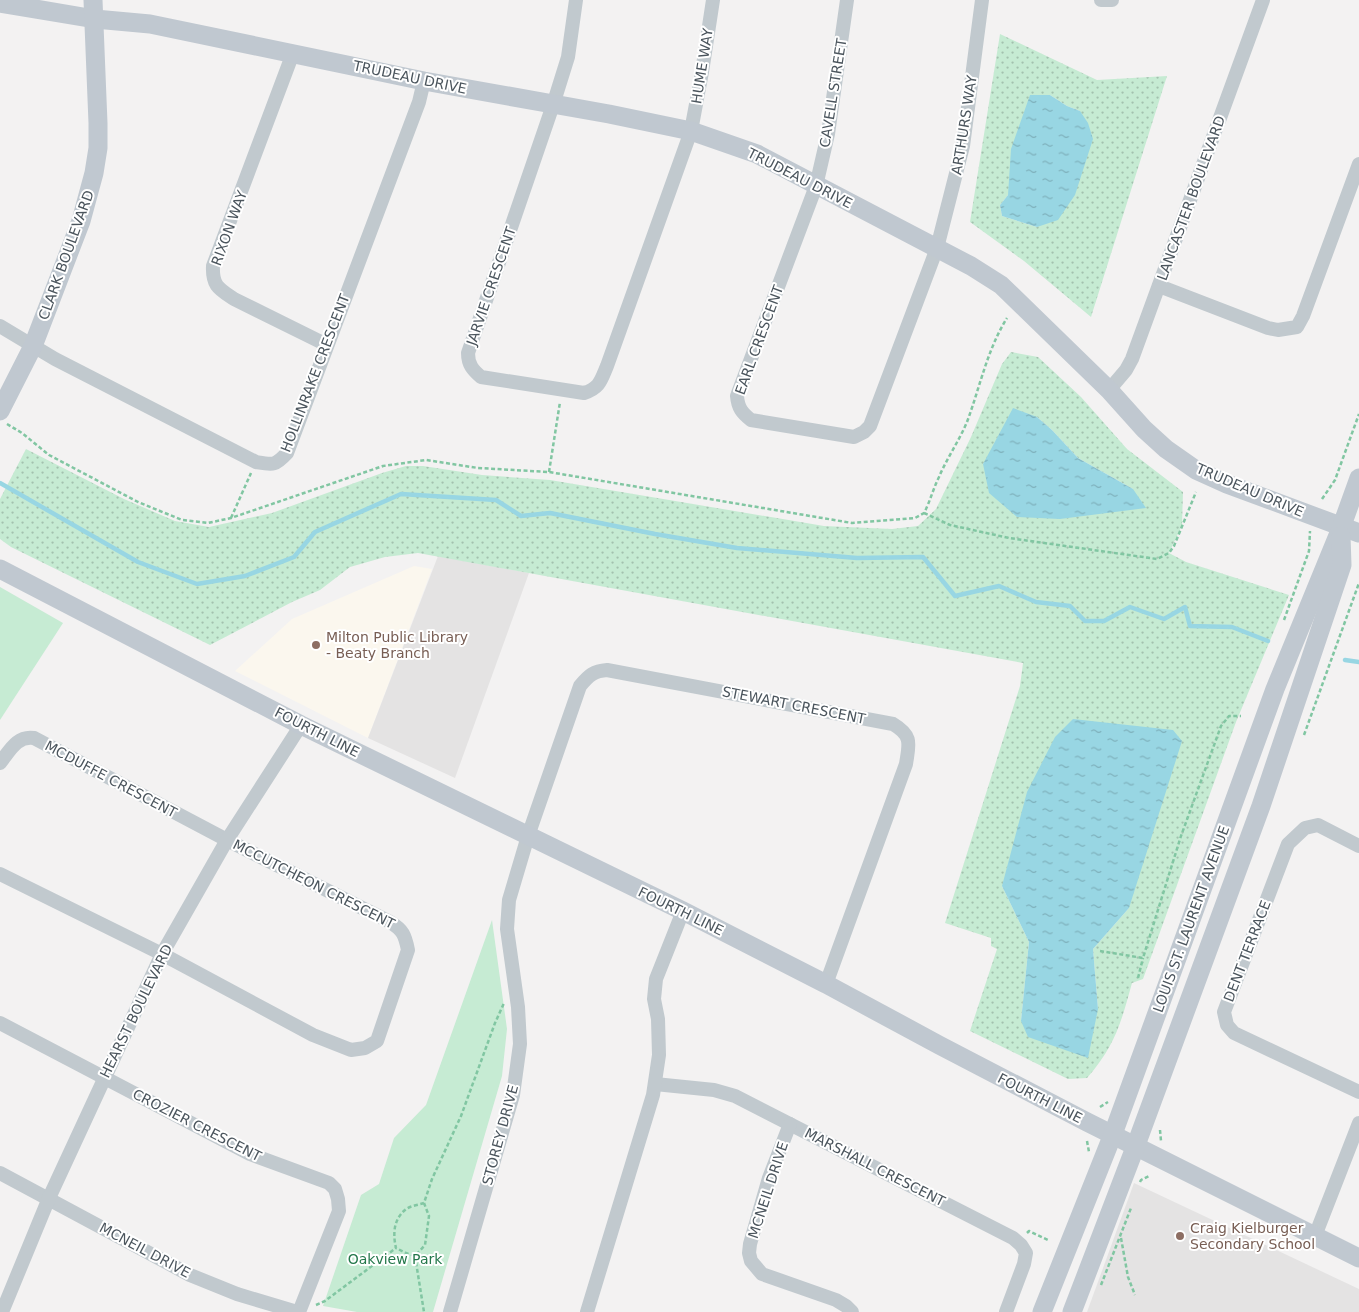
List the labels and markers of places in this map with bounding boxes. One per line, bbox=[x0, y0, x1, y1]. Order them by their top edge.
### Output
place label: Milton Public Library - Beaty Branch bbox=[326, 629, 468, 661]
marker: Milton Public Library - Beaty Branch bbox=[310, 639, 322, 651]
place label: Craig Kielburger Secondary School bbox=[1190, 1220, 1315, 1252]
marker: Craig Kielburger Secondary School bbox=[1174, 1230, 1186, 1242]

